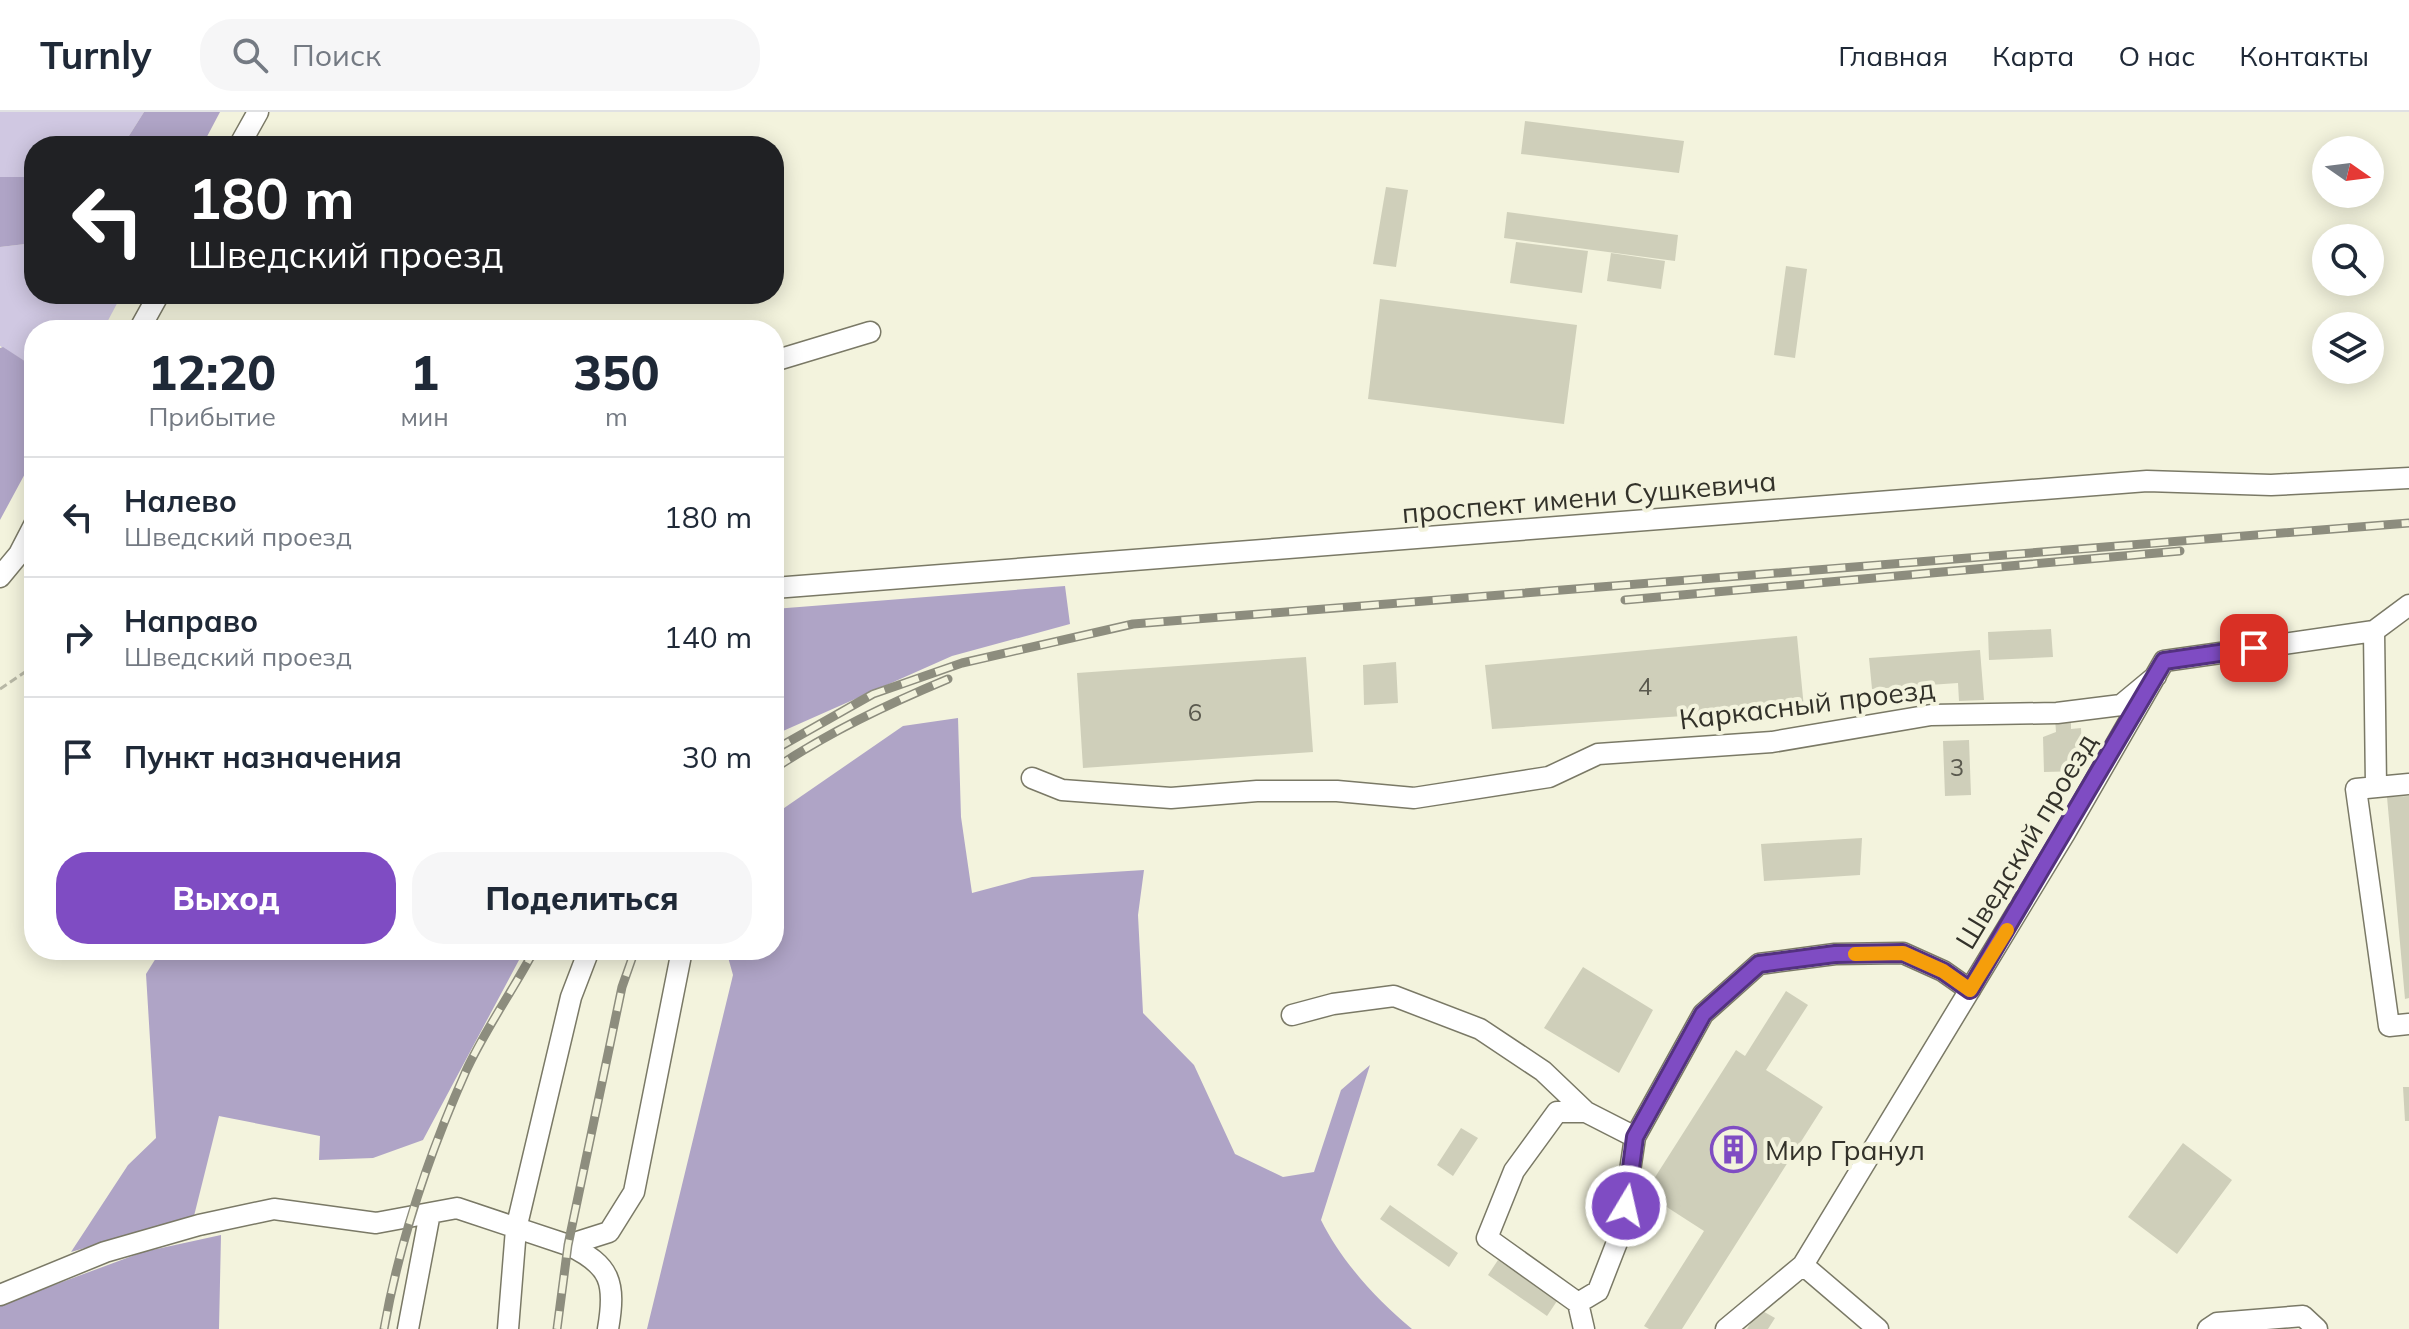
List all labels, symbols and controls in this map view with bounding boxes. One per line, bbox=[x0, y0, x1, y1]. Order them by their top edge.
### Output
search box bbox=[200, 19, 760, 91]
text: Turnly bbox=[40, 31, 152, 79]
icon: search bbox=[228, 33, 272, 77]
text: Поиск bbox=[292, 36, 381, 74]
text: Главная bbox=[1838, 38, 1948, 73]
text: Карта bbox=[1992, 38, 2074, 73]
text: О нас bbox=[2118, 38, 2195, 73]
text: Контакты bbox=[2239, 38, 2369, 73]
north arrow bbox=[2312, 136, 2384, 208]
map controls bbox=[2312, 136, 2384, 384]
text: 180 m bbox=[188, 163, 355, 233]
icon: left bbox=[56, 168, 160, 272]
button: search bbox=[2312, 224, 2384, 296]
text: Шведский проезд bbox=[188, 232, 503, 277]
button: layers bbox=[2312, 312, 2384, 384]
text: 12:20 bbox=[148, 342, 276, 402]
text: 1 bbox=[410, 342, 439, 402]
text: 350 bbox=[573, 342, 660, 402]
text: Прибытие bbox=[148, 400, 276, 433]
text: мин bbox=[400, 400, 449, 433]
text: m bbox=[605, 400, 628, 433]
street label: проспект имени Сушкевича bbox=[1400, 463, 1778, 530]
text: Налево bbox=[124, 482, 237, 520]
icon: left bbox=[56, 495, 100, 539]
text: 180 m bbox=[664, 498, 752, 536]
text: Шведский проезд bbox=[124, 520, 352, 553]
text: Направо bbox=[124, 602, 258, 640]
pin bbox=[2220, 614, 2288, 682]
icon: right bbox=[56, 615, 100, 659]
text: 140 m bbox=[664, 618, 752, 656]
icon: arrive bbox=[2232, 626, 2276, 670]
text: Шведский проезд bbox=[124, 640, 352, 673]
street label: Каркасный проезд bbox=[1677, 670, 1937, 737]
house number: 4 bbox=[1638, 671, 1652, 701]
house number: 6 bbox=[1188, 697, 1202, 727]
street label: Шведский проезд bbox=[1947, 727, 2104, 955]
icon: arrive bbox=[56, 735, 100, 779]
text: Пункт назначения bbox=[124, 738, 402, 776]
text: 30 m bbox=[682, 738, 752, 776]
house number: 3 bbox=[1950, 752, 1964, 782]
button: Выход bbox=[56, 852, 396, 944]
button: Поделиться bbox=[412, 852, 752, 944]
building icon: Мир Гранул bbox=[1710, 1126, 1758, 1174]
place label: Мир Гранул bbox=[1765, 1132, 1925, 1167]
position arrow bbox=[1584, 1164, 1668, 1248]

